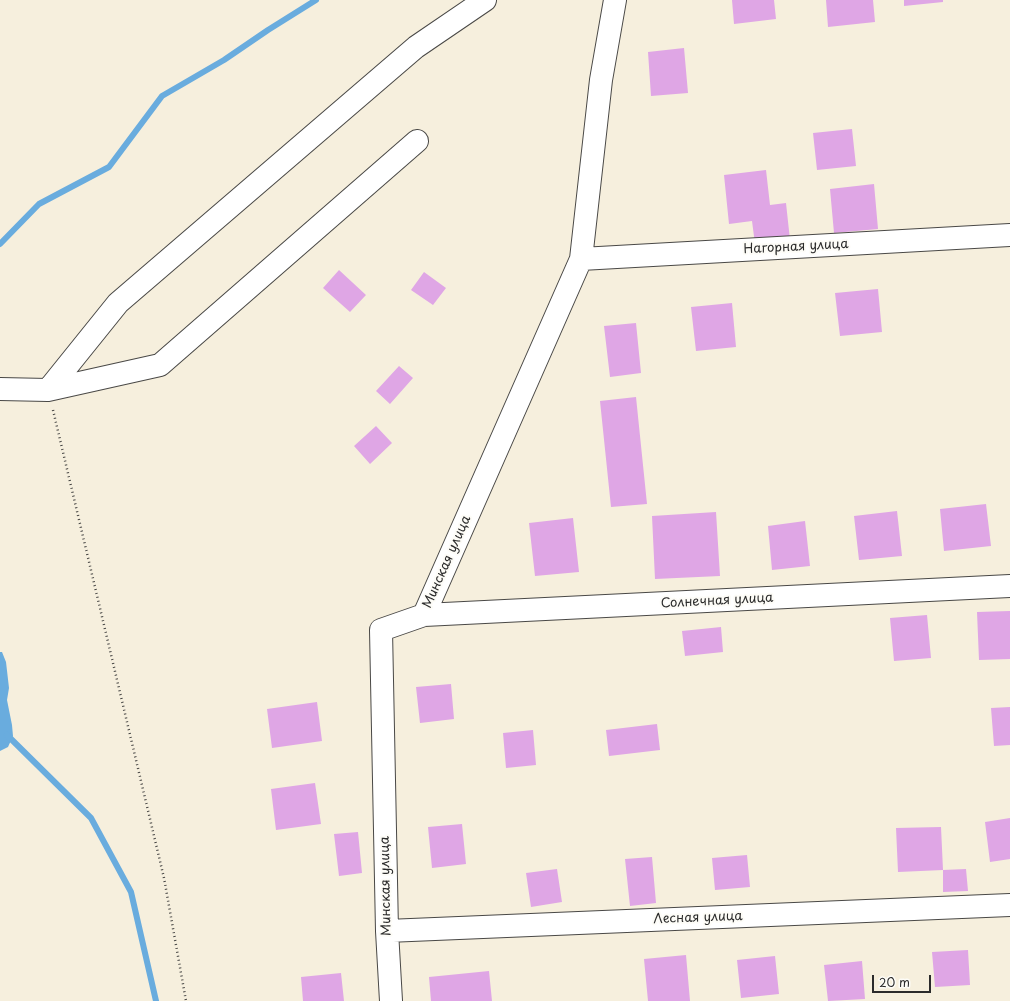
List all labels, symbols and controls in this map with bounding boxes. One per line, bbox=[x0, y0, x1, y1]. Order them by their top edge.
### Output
street label: Нагорная улица bbox=[743, 236, 849, 258]
street label: Минская улица bbox=[420, 513, 474, 611]
street label: Солнечная улица bbox=[660, 590, 774, 612]
street label: Минская улица bbox=[377, 836, 395, 936]
street label: Лесная улица bbox=[653, 909, 743, 927]
scale bar bbox=[874, 967, 933, 993]
text: 20 m bbox=[879, 973, 910, 991]

